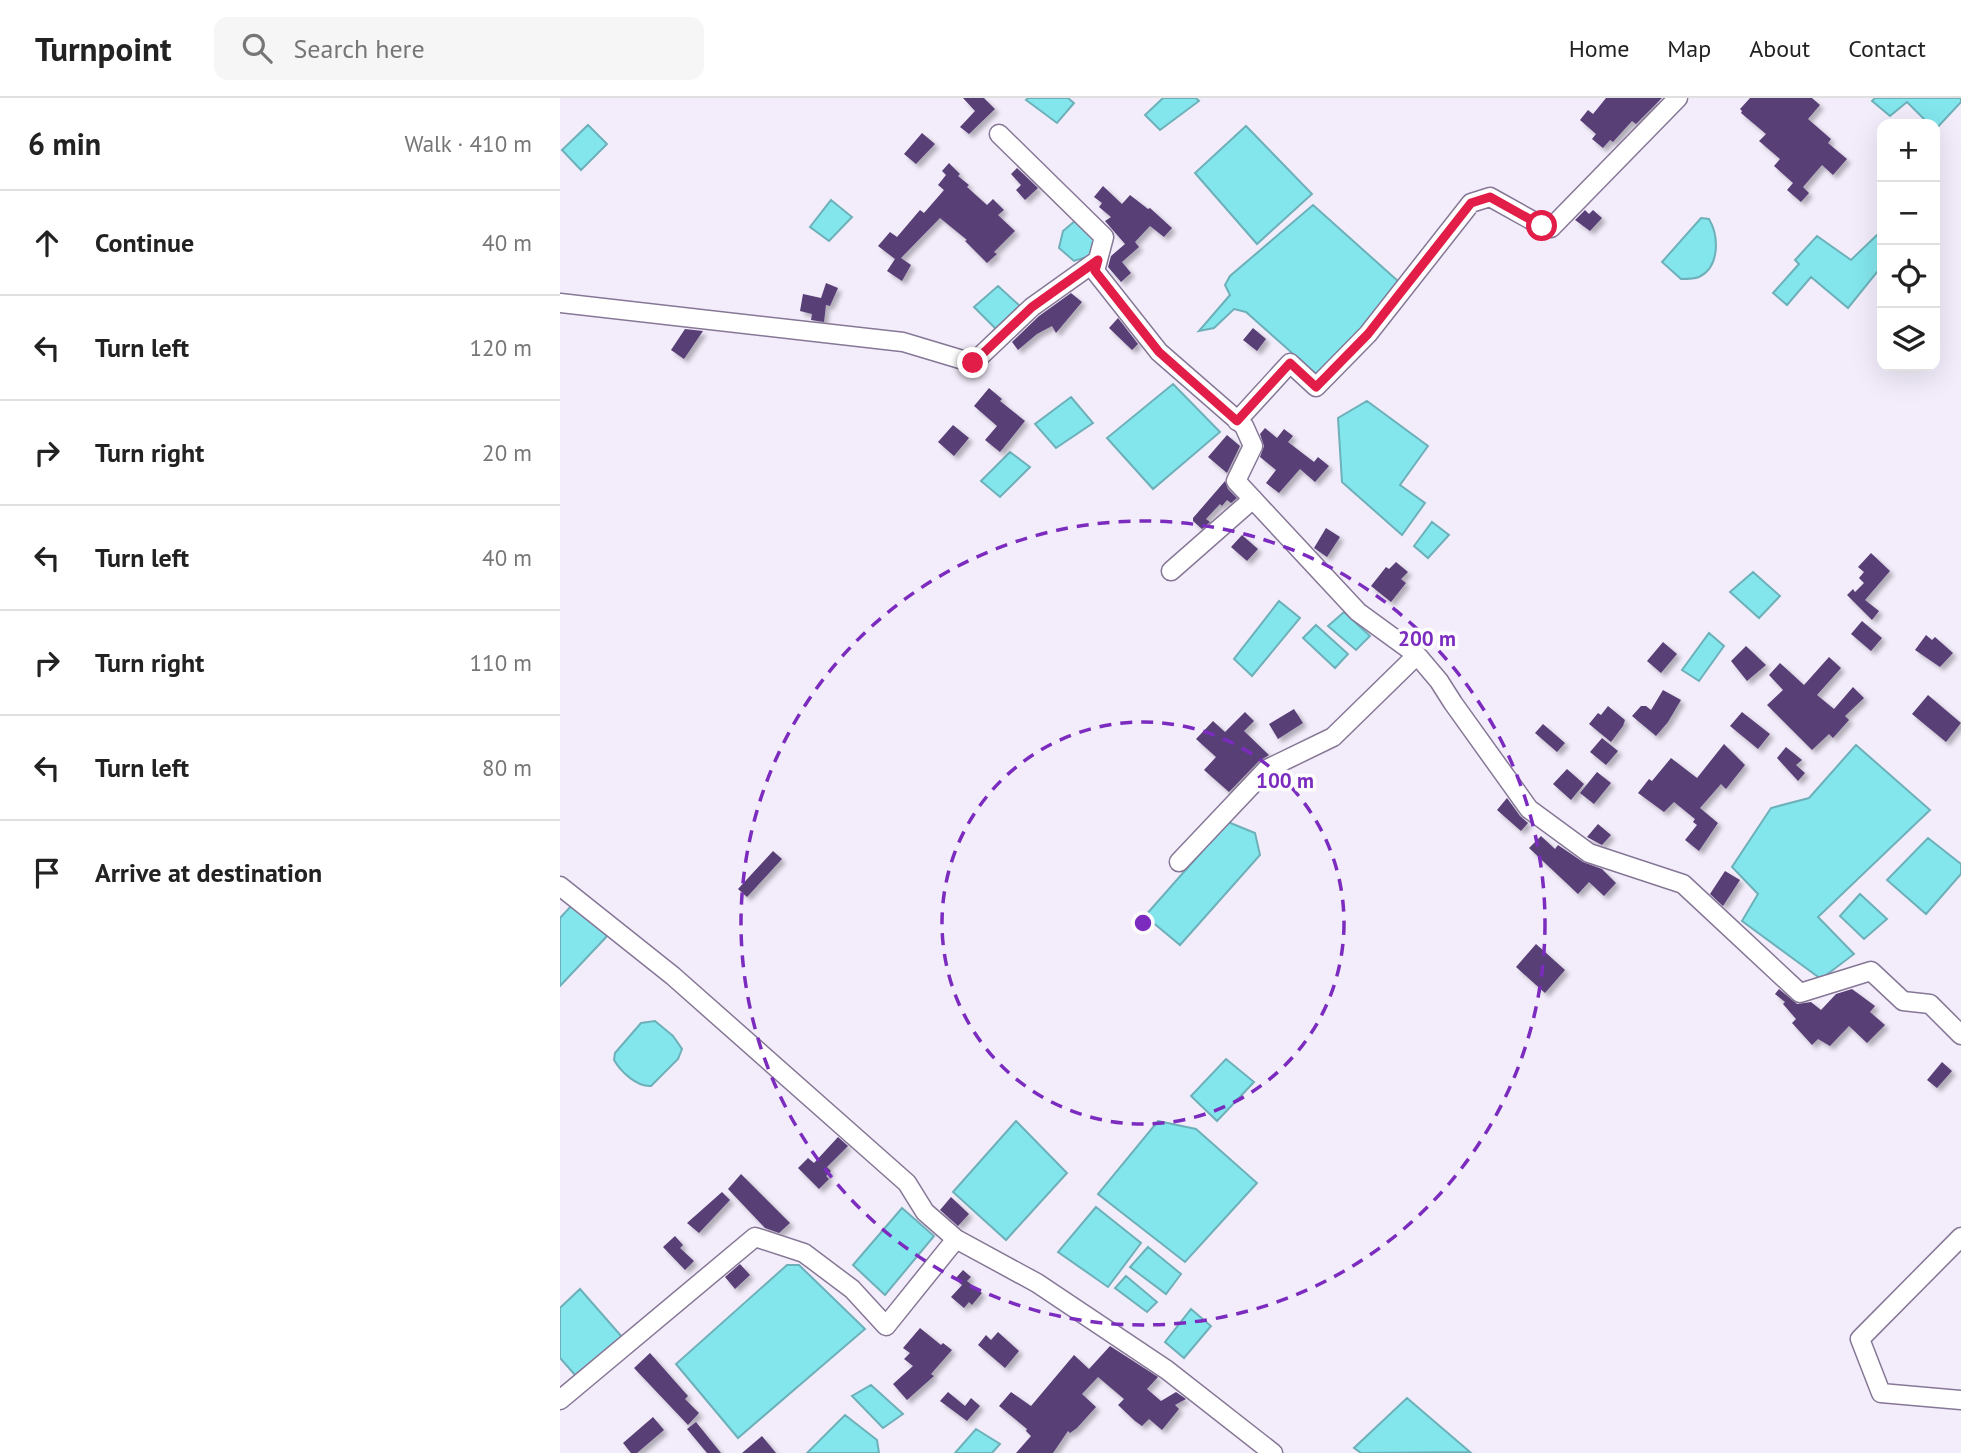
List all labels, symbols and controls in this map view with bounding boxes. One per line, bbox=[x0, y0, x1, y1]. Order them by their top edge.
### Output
search box bbox=[214, 17, 704, 80]
text: Turnpoint bbox=[35, 27, 172, 70]
icon: search bbox=[238, 29, 276, 67]
text: Search here bbox=[294, 32, 425, 65]
text: Home bbox=[1569, 33, 1629, 64]
text: Map bbox=[1667, 33, 1711, 64]
text: About bbox=[1749, 33, 1810, 64]
text: Contact bbox=[1848, 33, 1926, 64]
map controls bbox=[1877, 119, 1940, 371]
button: + bbox=[1877, 119, 1940, 182]
text: 6 min bbox=[28, 124, 101, 163]
text: Walk · 410 m bbox=[405, 129, 532, 158]
button: − bbox=[1877, 182, 1940, 245]
route start bbox=[1526, 210, 1557, 241]
icon: ahead bbox=[28, 224, 66, 262]
text: Continue bbox=[95, 226, 194, 259]
text: 40 m bbox=[482, 228, 532, 257]
button: locate bbox=[1877, 245, 1940, 308]
button: layers bbox=[1877, 308, 1940, 371]
icon: left bbox=[28, 329, 66, 367]
text: Turn left bbox=[95, 331, 189, 364]
text: 120 m bbox=[470, 333, 532, 362]
route end bbox=[957, 347, 988, 378]
icon: right bbox=[28, 434, 66, 472]
text: Turn right bbox=[95, 436, 204, 469]
text: 20 m bbox=[482, 438, 532, 467]
icon: left bbox=[28, 539, 66, 577]
text: Turn left bbox=[95, 541, 189, 574]
text: 40 m bbox=[482, 543, 532, 572]
text: 200 m bbox=[1398, 625, 1456, 652]
icon: right bbox=[28, 644, 66, 682]
text: Turn right bbox=[95, 646, 204, 679]
text: 110 m bbox=[470, 648, 532, 677]
icon: left bbox=[28, 749, 66, 787]
text: Turn left bbox=[95, 751, 189, 784]
text: 80 m bbox=[482, 753, 532, 782]
text: 100 m bbox=[1256, 767, 1314, 794]
icon: arrive bbox=[28, 854, 66, 892]
text: Arrive at destination bbox=[95, 856, 322, 889]
centre of rings bbox=[1131, 911, 1155, 935]

